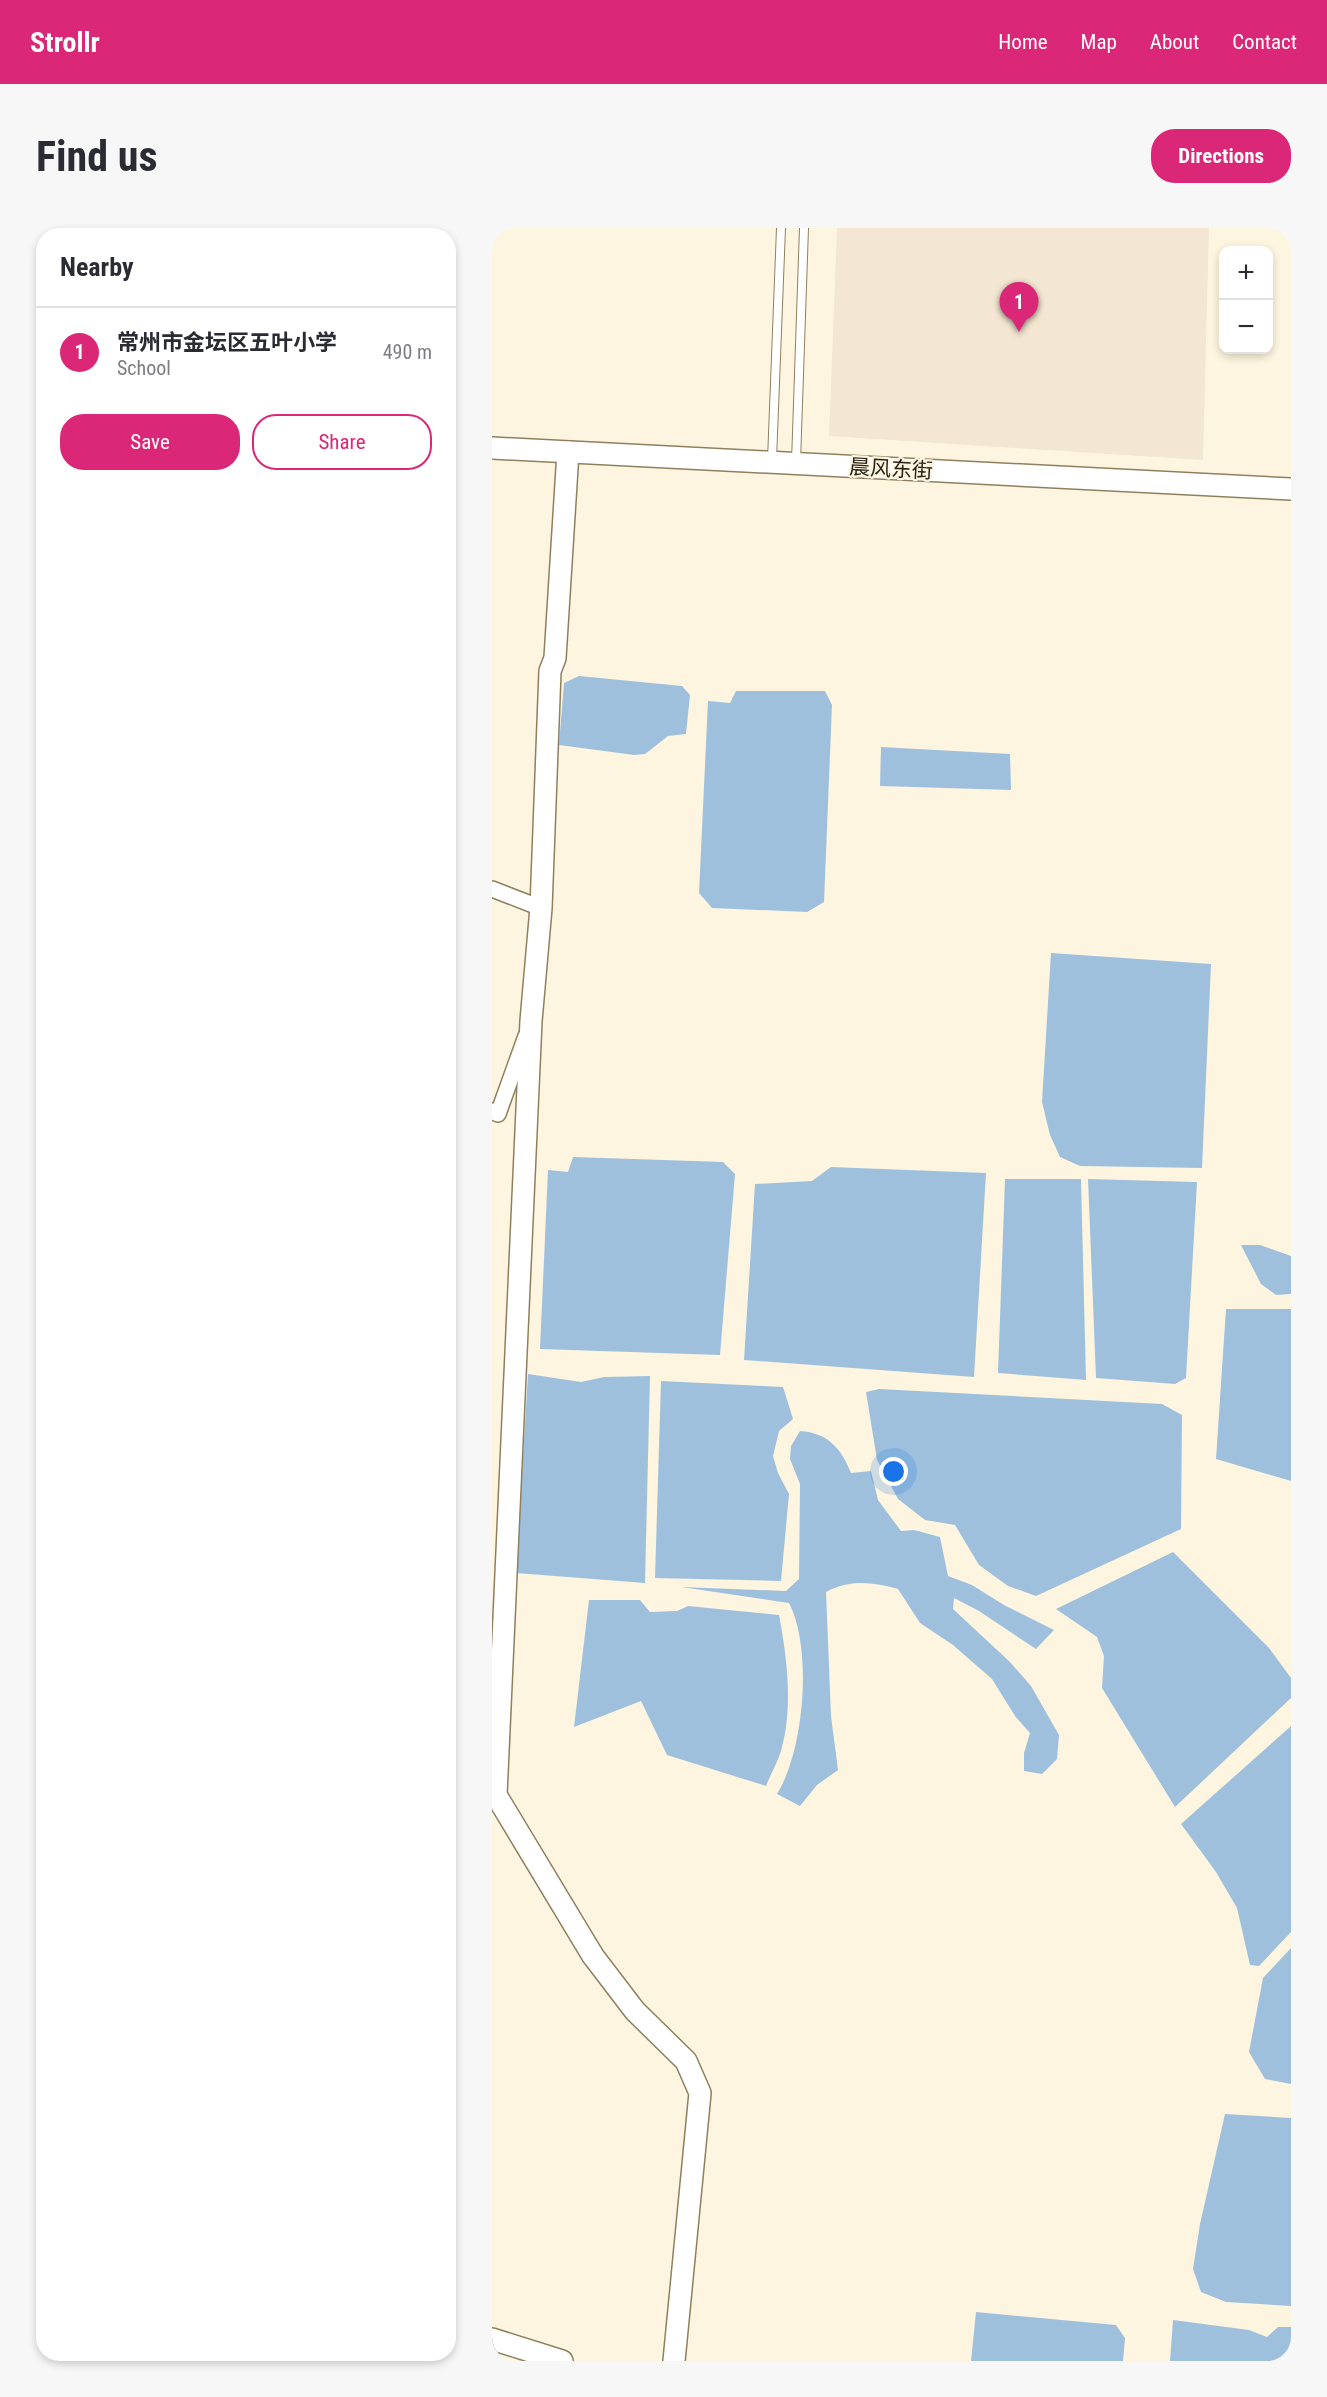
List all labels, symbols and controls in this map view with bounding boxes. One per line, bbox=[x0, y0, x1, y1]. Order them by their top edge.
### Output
text: Strollr bbox=[30, 26, 100, 59]
text: Home bbox=[998, 30, 1048, 54]
text: Map bbox=[1081, 30, 1117, 54]
text: About bbox=[1150, 30, 1199, 54]
text: Contact bbox=[1232, 30, 1297, 54]
button: Directions bbox=[1151, 129, 1291, 183]
text: Find us bbox=[36, 132, 157, 181]
map controls bbox=[1219, 246, 1273, 354]
button: + bbox=[1219, 246, 1273, 300]
text: Nearby bbox=[60, 252, 134, 282]
pin: 1 bbox=[1000, 282, 1038, 332]
button: − bbox=[1219, 300, 1273, 354]
text: 常州市金坛区五叶小学 bbox=[117, 330, 337, 355]
text: 1 bbox=[74, 340, 85, 364]
text: 490 m bbox=[383, 340, 432, 364]
text: School bbox=[117, 356, 171, 380]
button: Save bbox=[60, 414, 240, 470]
button: Share bbox=[252, 414, 432, 470]
street label: 晨风东街 bbox=[848, 455, 934, 483]
your location bbox=[879, 1457, 908, 1486]

